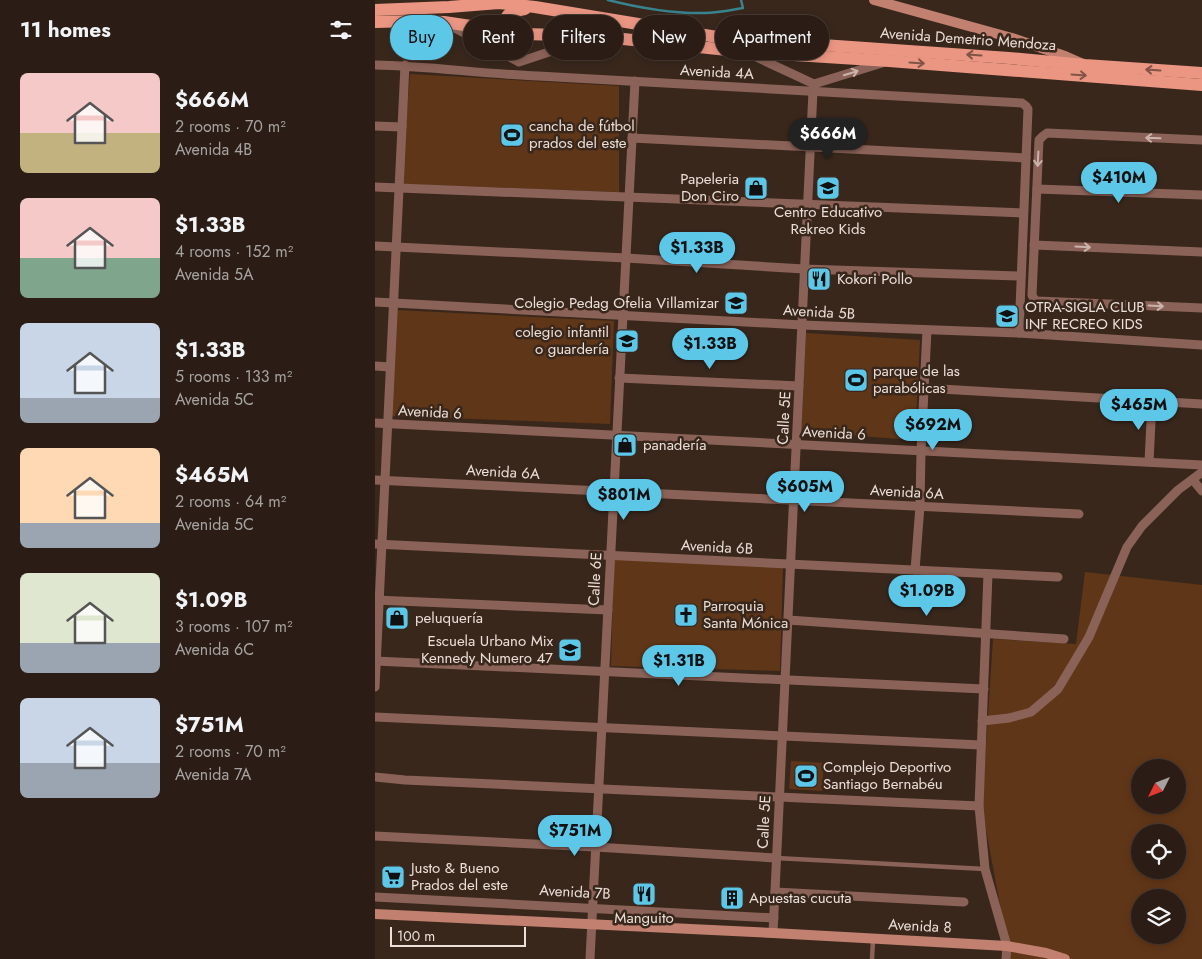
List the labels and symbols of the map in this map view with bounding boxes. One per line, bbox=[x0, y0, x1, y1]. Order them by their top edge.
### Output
street label: Avenida Demetrio Mendoza bbox=[879, 22, 1057, 56]
one-way arrow bbox=[966, 50, 982, 60]
one-way arrow bbox=[909, 58, 925, 68]
street label: Avenida 4A bbox=[680, 59, 755, 85]
one-way arrow bbox=[1146, 65, 1162, 74]
one-way arrow bbox=[843, 67, 859, 77]
one-way arrow bbox=[1071, 71, 1087, 80]
place label: cancha de fútbol prados del este bbox=[529, 115, 635, 154]
pin: $666M bbox=[793, 118, 863, 160]
sports icon: cancha de fútbol prados del este bbox=[499, 122, 525, 148]
one-way arrow bbox=[1146, 133, 1162, 142]
one-way arrow bbox=[1034, 151, 1043, 167]
pin: $410M bbox=[1084, 162, 1154, 204]
place label: Papeleria Don Ciro bbox=[680, 168, 739, 207]
shop icon: Papeleria Don Ciro bbox=[743, 175, 769, 201]
school or university icon: Centro Educativo Rekreo Kids bbox=[815, 175, 841, 201]
place label: Centro Educativo Rekreo Kids bbox=[774, 201, 882, 240]
pin: $1.33B bbox=[656, 232, 738, 274]
one-way arrow bbox=[1075, 242, 1091, 251]
restaurant icon: Kokori Pollo bbox=[806, 266, 832, 292]
place label: Kokori Pollo bbox=[837, 268, 912, 290]
school or university icon: Colegio Pedag Ofelia Villamizar bbox=[723, 290, 749, 316]
place label: Colegio Pedag Ofelia Villamizar bbox=[514, 292, 720, 314]
place label: OTRA-SIGLA CLUB INF RECREO KIDS bbox=[1025, 296, 1145, 335]
street label: Avenida 5B bbox=[782, 299, 856, 325]
one-way arrow bbox=[1148, 302, 1164, 311]
school or university icon: OTRA-SIGLA CLUB INF RECREO KIDS bbox=[994, 303, 1020, 329]
place label: colegio infantil o guardería bbox=[515, 321, 609, 360]
school or university icon: colegio infantil o guardería bbox=[614, 328, 640, 354]
pin: $1.33B bbox=[669, 328, 751, 370]
place label: parque de las parabólicas bbox=[873, 360, 960, 399]
sports icon: parque de las parabólicas bbox=[843, 367, 869, 393]
pin: $465M bbox=[1104, 388, 1174, 431]
street label: Calle 5E bbox=[772, 391, 796, 445]
street label: Avenida 6 bbox=[397, 399, 463, 425]
pin: $692M bbox=[898, 408, 968, 451]
street label: Avenida 6 bbox=[801, 420, 867, 446]
shop icon: panadería bbox=[612, 432, 638, 458]
place label: panadería bbox=[643, 434, 706, 456]
street label: Avenida 6A bbox=[466, 459, 541, 485]
pin: $605M bbox=[770, 470, 840, 513]
pin: $801M bbox=[589, 478, 659, 521]
street label: Avenida 6A bbox=[870, 479, 945, 505]
street label: Avenida 6B bbox=[680, 534, 754, 560]
street label: Calle 6E bbox=[583, 552, 607, 606]
pin: $1.09B bbox=[886, 574, 968, 617]
place label: Parroquia Santa Mónica bbox=[703, 595, 788, 634]
church icon: Parroquia Santa Mónica bbox=[673, 602, 699, 628]
shop icon: peluquería bbox=[384, 605, 410, 631]
place label: peluquería bbox=[415, 607, 483, 629]
place label: Escuela Urbano Mix Kennedy Numero 47 bbox=[421, 630, 554, 669]
school or university icon: Escuela Urbano Mix Kennedy Numero 47 bbox=[557, 637, 583, 663]
pin: $1.31B bbox=[638, 644, 720, 687]
place label: Complejo Deportivo Santiago Bernabéu bbox=[823, 756, 951, 795]
north arrow bbox=[1131, 759, 1186, 814]
sports icon: Complejo Deportivo Santiago Bernabéu bbox=[793, 763, 819, 789]
street label: Calle 5E bbox=[752, 795, 776, 849]
pin: $751M bbox=[540, 814, 610, 857]
place label: Justo & Bueno Prados del este bbox=[409, 857, 508, 896]
supermarket icon: Justo & Bueno Prados del este bbox=[380, 864, 406, 890]
street label: Avenida 7B bbox=[539, 879, 611, 905]
restaurant icon: Manguito bbox=[631, 881, 657, 907]
building icon: Apuestas cucuta bbox=[719, 885, 745, 911]
place label: Apuestas cucuta bbox=[749, 887, 851, 909]
place label: Manguito bbox=[614, 907, 674, 929]
street label: Avenida 8 bbox=[888, 913, 952, 939]
scale bar bbox=[390, 924, 526, 947]

